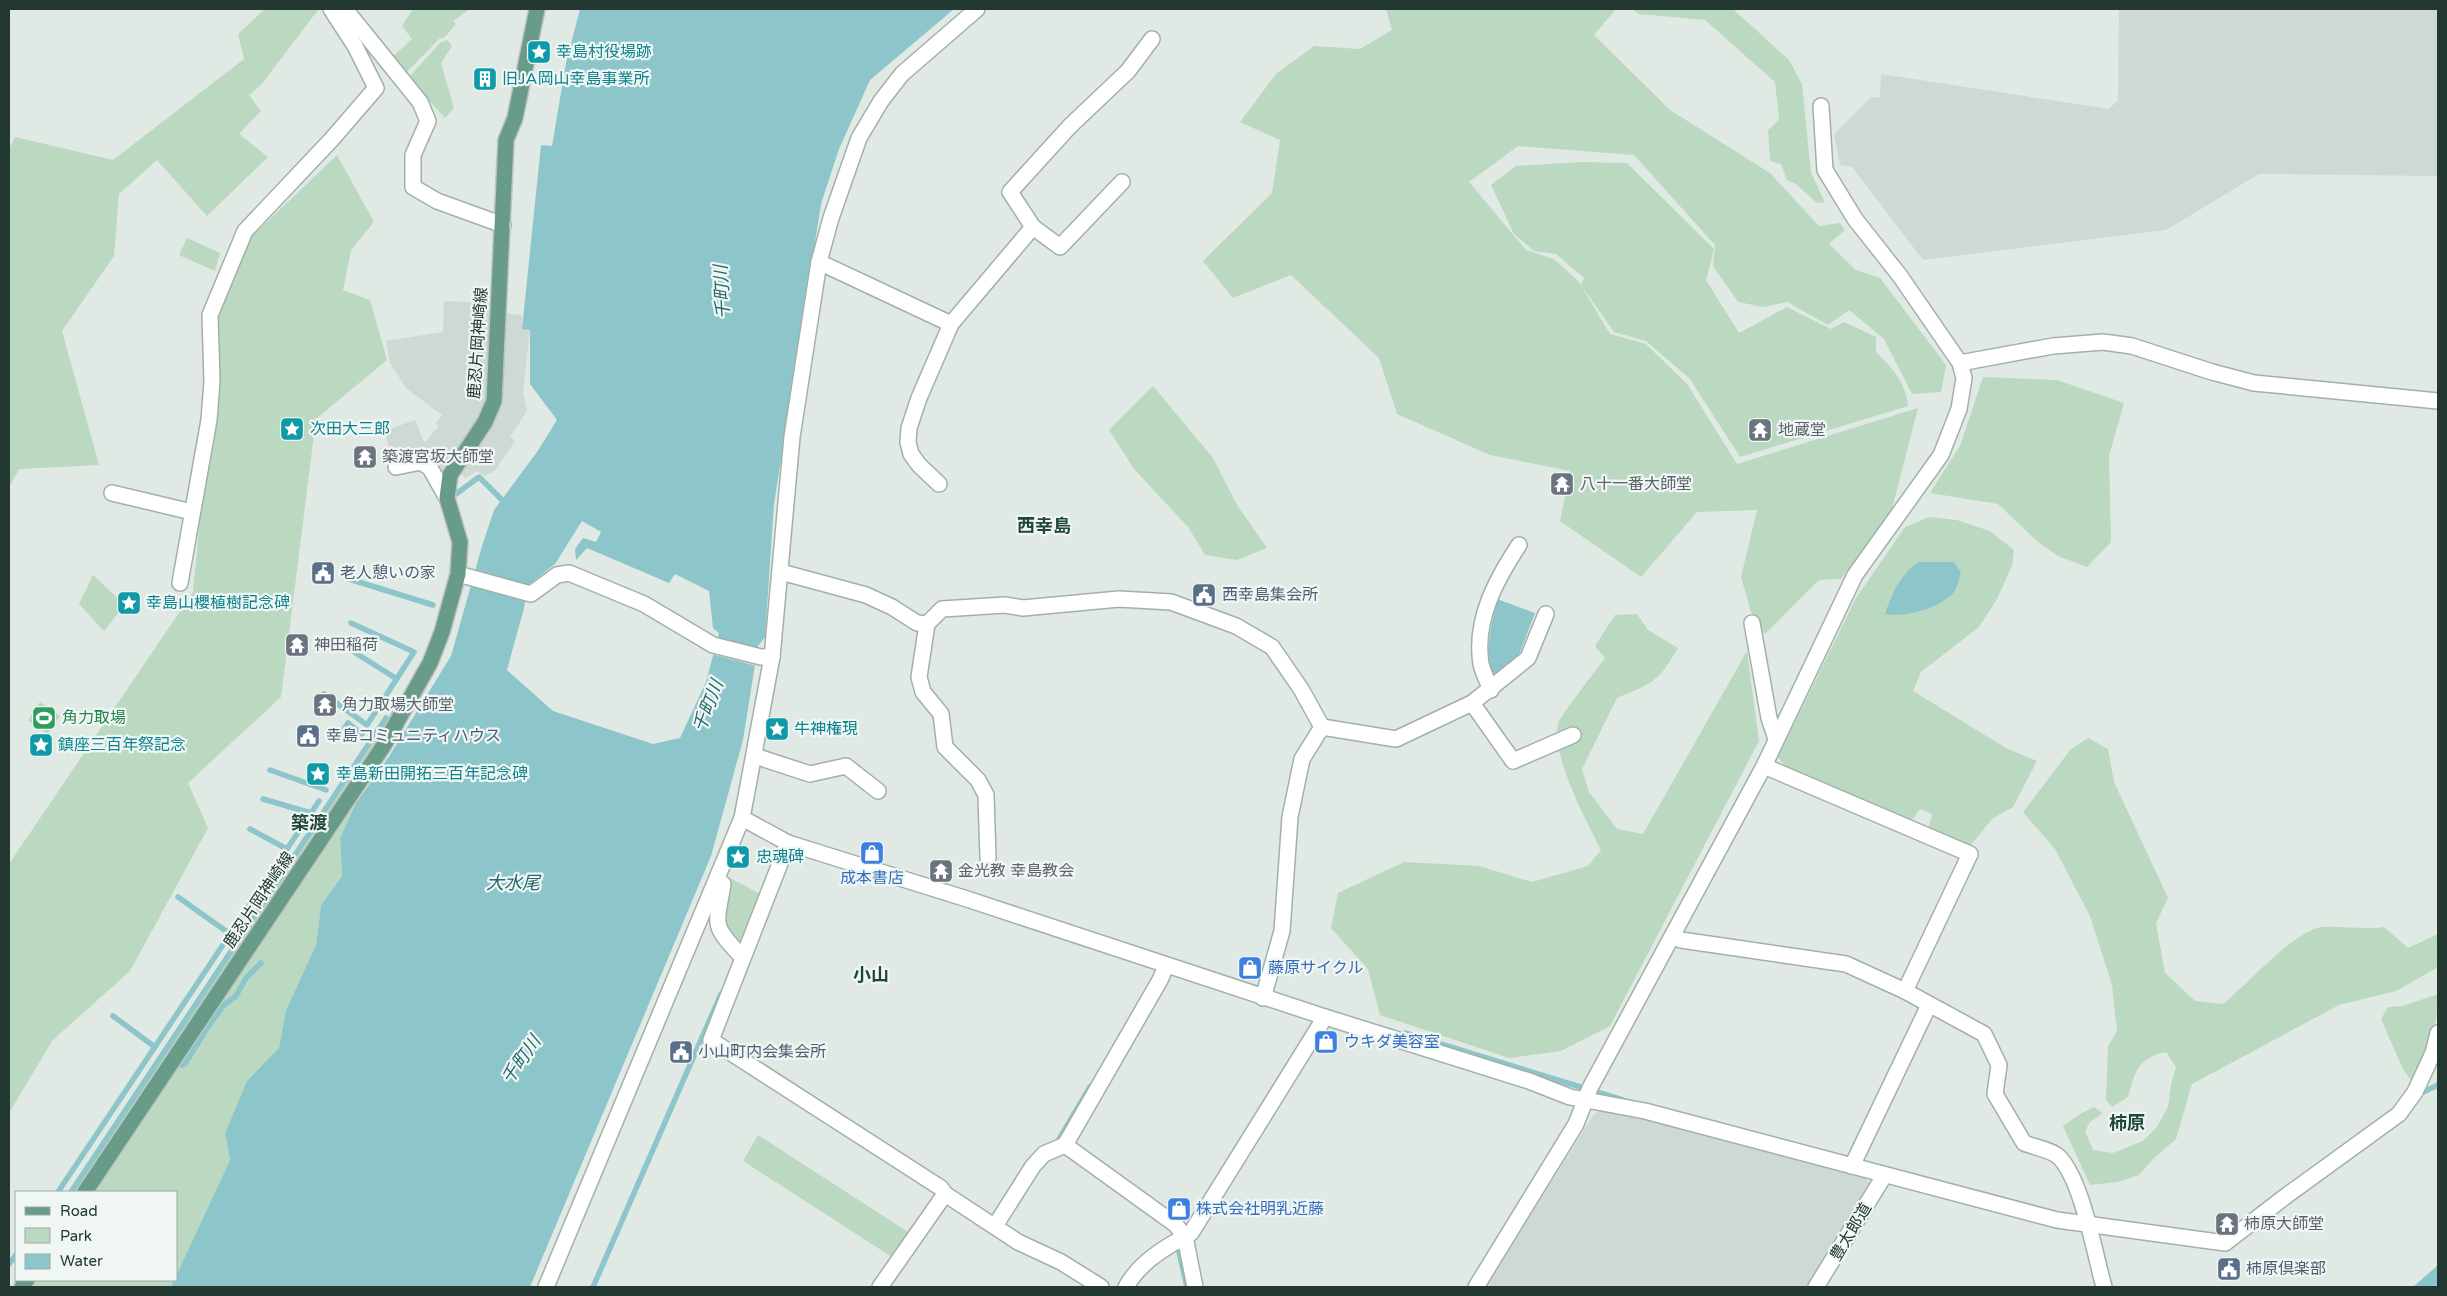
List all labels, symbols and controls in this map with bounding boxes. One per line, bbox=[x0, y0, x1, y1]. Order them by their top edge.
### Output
place icon: 幸島村役場跡 bbox=[526, 39, 552, 65]
place label: 幸島村役場跡 bbox=[556, 42, 652, 62]
building icon: 旧JA岡山幸島事業所 bbox=[472, 66, 498, 92]
place label: 旧JA岡山幸島事業所 bbox=[502, 69, 649, 89]
water label: 千町川 bbox=[709, 262, 734, 320]
street label: 鹿忍片岡神崎線 bbox=[464, 286, 492, 400]
place icon: 次田大三郎 bbox=[279, 416, 305, 442]
temple icon: 地蔵堂 bbox=[1747, 417, 1773, 443]
place label: 次田大三郎 bbox=[310, 419, 390, 439]
place label: 地蔵堂 bbox=[1778, 420, 1826, 440]
temple icon: 築渡宮坂大師堂 bbox=[352, 444, 378, 470]
place label: 築渡宮坂大師堂 bbox=[382, 447, 494, 467]
temple icon: 八十一番大師堂 bbox=[1549, 471, 1575, 497]
place label: 八十一番大師堂 bbox=[1580, 474, 1692, 494]
district label: 西幸島 bbox=[1017, 515, 1071, 537]
public building icon: 老人憩いの家 bbox=[310, 560, 336, 586]
place label: 老人憩いの家 bbox=[340, 563, 436, 583]
public building icon: 西幸島集会所 bbox=[1191, 582, 1217, 608]
place label: 西幸島集会所 bbox=[1222, 585, 1318, 605]
place icon: 幸島山櫻植樹記念碑 bbox=[116, 590, 142, 616]
place label: 幸島山櫻植樹記念碑 bbox=[146, 593, 290, 613]
temple icon: 神田稲荷 bbox=[284, 632, 310, 658]
place label: 神田稲荷 bbox=[314, 635, 378, 655]
water label: 千町川 bbox=[688, 675, 729, 735]
temple icon: 角力取場大師堂 bbox=[312, 692, 338, 718]
place label: 角力取場大師堂 bbox=[342, 695, 454, 715]
sports icon: 角力取場 bbox=[31, 705, 57, 731]
place label: 角力取場 bbox=[62, 708, 126, 728]
place icon: 牛神権現 bbox=[764, 716, 790, 742]
place label: 牛神権現 bbox=[794, 719, 858, 739]
public building icon: 幸島コミュニティハウス bbox=[295, 723, 321, 749]
place label: 幸島コミュニティハウス bbox=[326, 726, 501, 746]
place icon: 鎮座三百年祭記念 bbox=[28, 732, 54, 758]
place label: 鎮座三百年祭記念 bbox=[58, 735, 186, 755]
place icon: 幸島新田開拓三百年記念碑 bbox=[305, 761, 331, 787]
place label: 幸島新田開拓三百年記念碑 bbox=[336, 764, 528, 784]
district label: 築渡 bbox=[291, 812, 327, 834]
shop icon: 成本書店 bbox=[859, 840, 885, 866]
place icon: 忠魂碑 bbox=[725, 844, 751, 870]
place label: 忠魂碑 bbox=[756, 847, 804, 867]
street label: 鹿忍片岡神崎線 bbox=[219, 848, 299, 952]
temple icon: 金光教 幸島教会 bbox=[928, 858, 954, 884]
place label: 金光教 幸島教会 bbox=[958, 861, 1074, 881]
place label: 成本書店 bbox=[840, 868, 904, 888]
water label: 大水尾 bbox=[486, 872, 542, 894]
shop icon: 藤原サイクル bbox=[1237, 955, 1263, 981]
place label: 藤原サイクル bbox=[1268, 958, 1363, 978]
district label: 小山 bbox=[853, 964, 889, 986]
shop icon: ウキダ美容室 bbox=[1313, 1029, 1339, 1055]
water label: 千町川 bbox=[497, 1030, 547, 1088]
place label: ウキダ美容室 bbox=[1344, 1032, 1440, 1052]
public building icon: 小山町内会集会所 bbox=[668, 1039, 694, 1065]
place label: 小山町内会集会所 bbox=[698, 1042, 826, 1062]
district label: 柿原 bbox=[2109, 1112, 2145, 1134]
legend bbox=[15, 1191, 178, 1281]
shop icon: 株式会社明乳近藤 bbox=[1166, 1196, 1192, 1222]
place label: 株式会社明乳近藤 bbox=[1196, 1199, 1324, 1219]
street label: 豊太郎道 bbox=[1826, 1199, 1876, 1265]
text: Road bbox=[60, 1202, 98, 1220]
temple icon: 柿原大師堂 bbox=[2214, 1211, 2240, 1237]
place label: 柿原大師堂 bbox=[2244, 1214, 2324, 1234]
text: Park bbox=[60, 1227, 92, 1245]
text: Water bbox=[60, 1252, 103, 1270]
public building icon: 柿原倶楽部 bbox=[2216, 1256, 2242, 1282]
place label: 柿原倶楽部 bbox=[2246, 1259, 2326, 1279]

